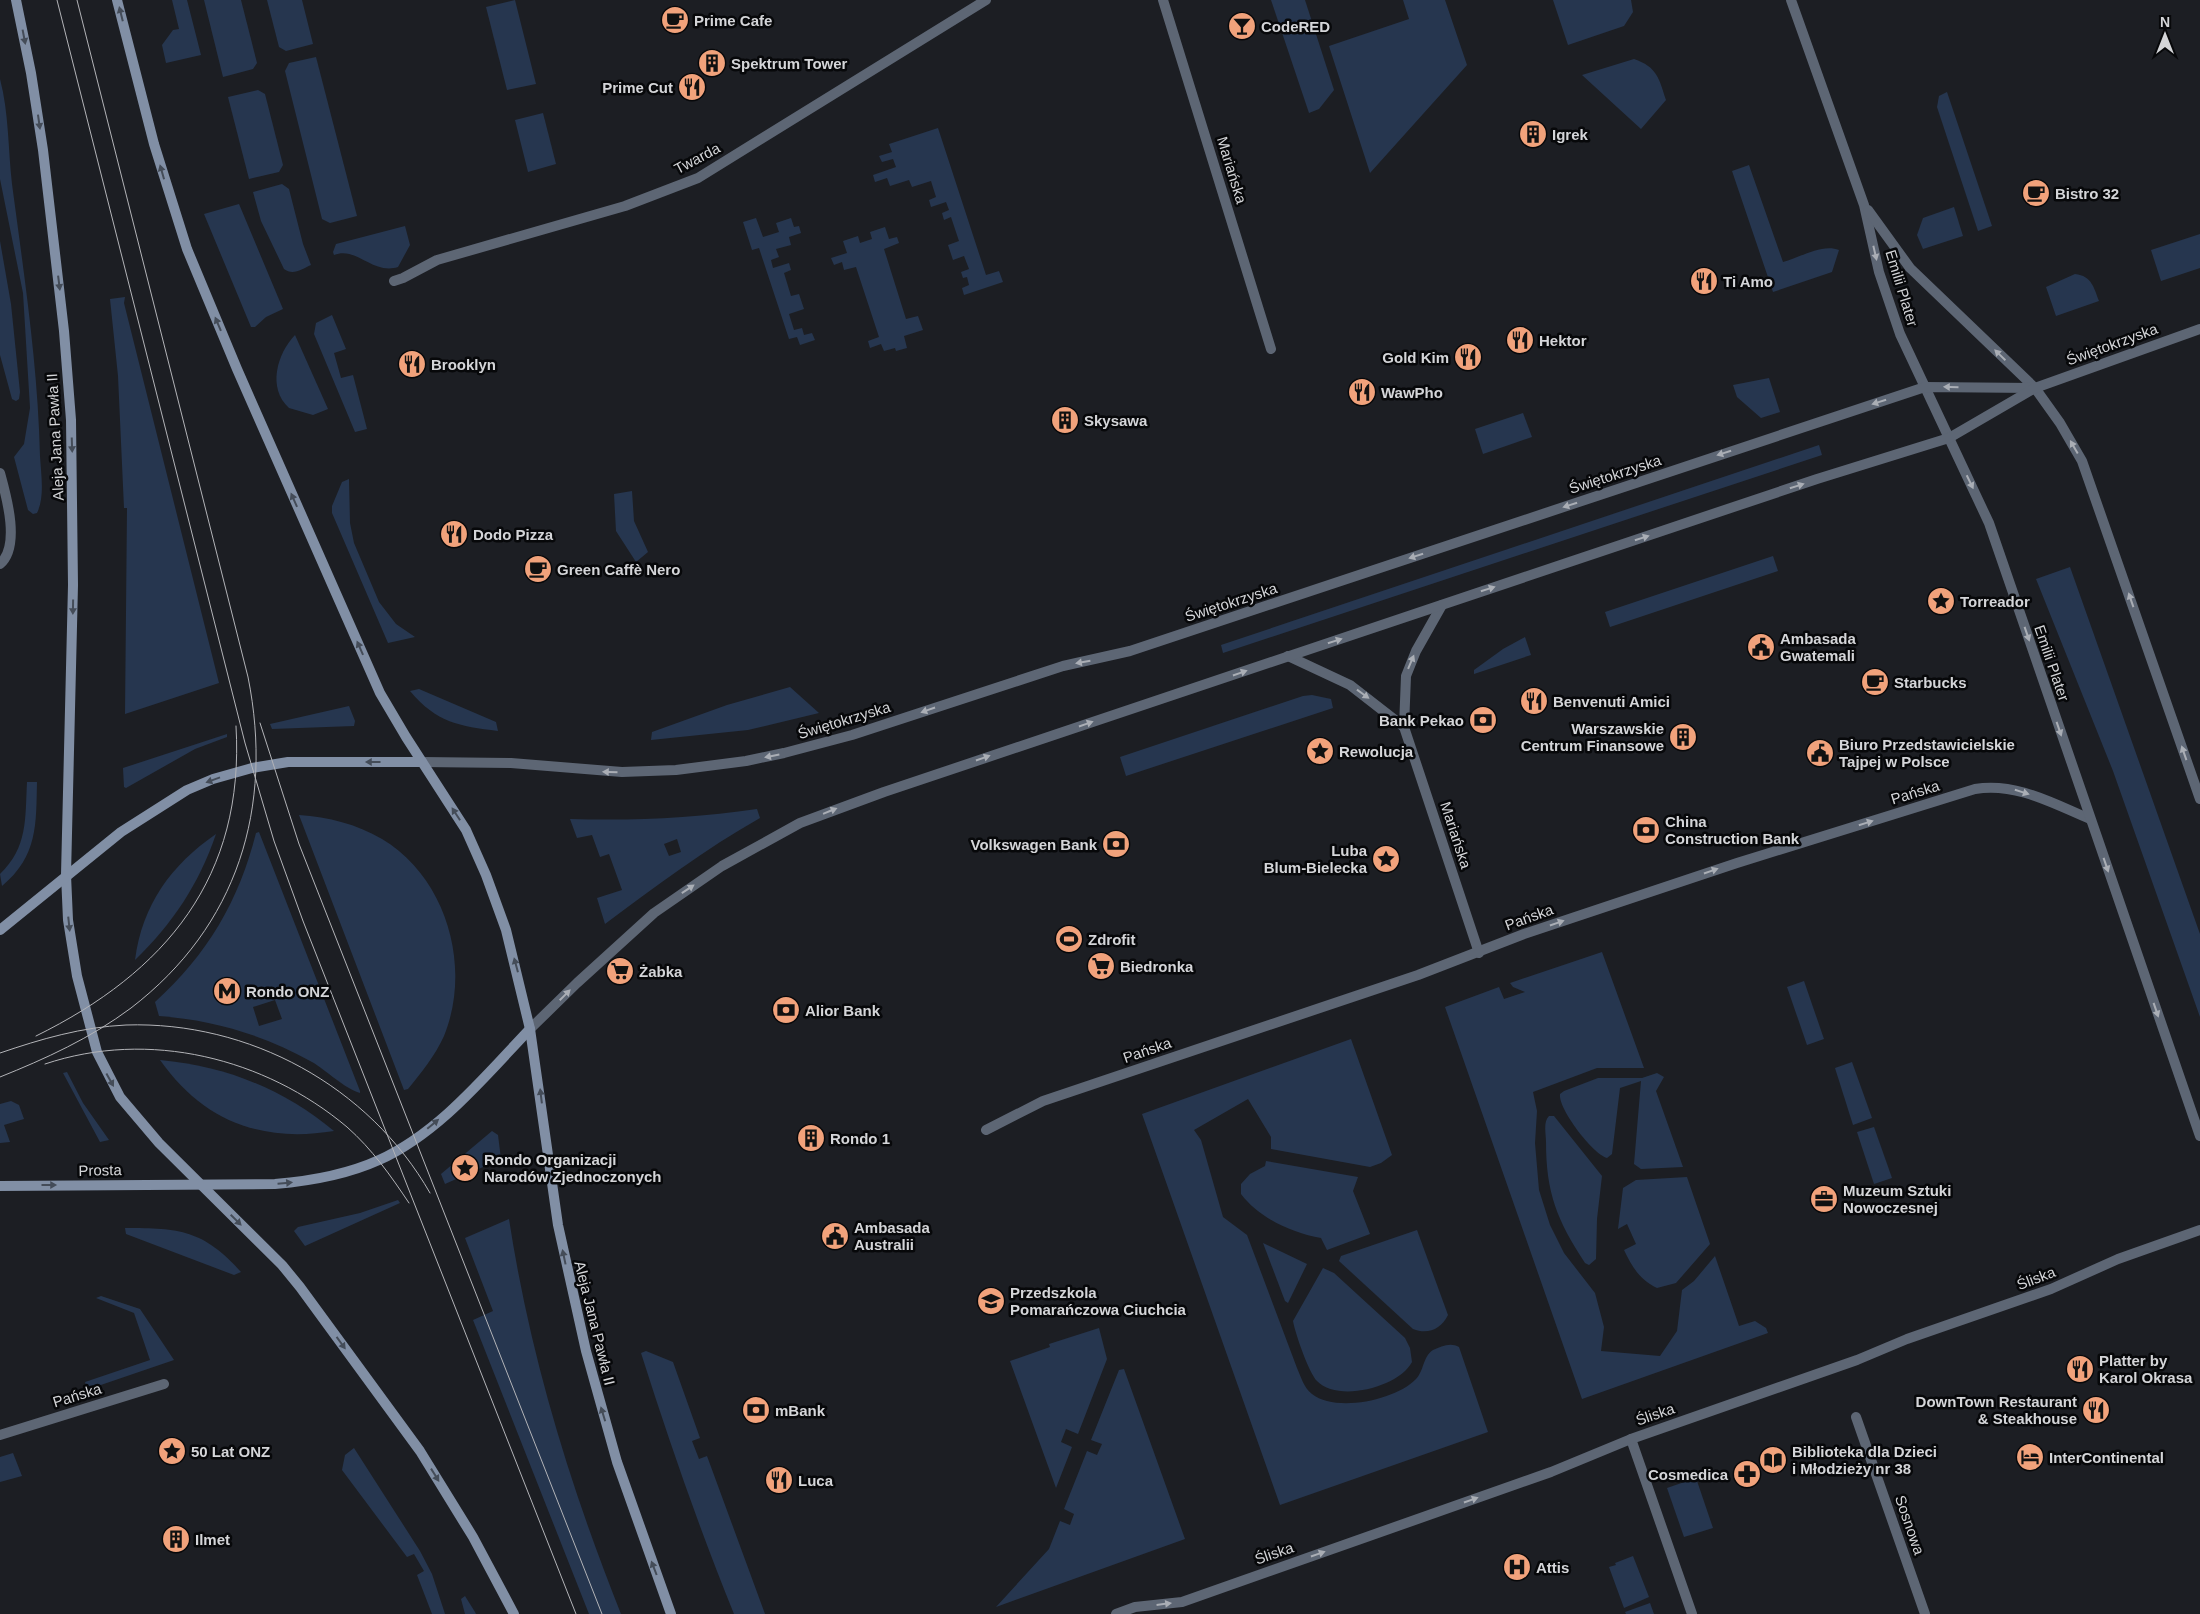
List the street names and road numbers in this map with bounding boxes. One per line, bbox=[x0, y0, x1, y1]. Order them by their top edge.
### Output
street label: Mariańska bbox=[1214, 134, 1250, 206]
street label: Twarda bbox=[671, 139, 723, 177]
street label: Emilii Plater bbox=[1882, 248, 1922, 328]
street label: Świętokrzyska bbox=[2064, 319, 2161, 368]
street label: Aleja Jana Pawła II bbox=[43, 373, 67, 501]
street label: Świętokrzyska bbox=[1567, 451, 1664, 497]
street label: Świętokrzyska bbox=[1183, 579, 1280, 625]
street label: Emilii Plater bbox=[2031, 623, 2073, 703]
street label: Świętokrzyska bbox=[796, 698, 893, 742]
street label: Pańska bbox=[1889, 776, 1942, 807]
street label: Mariańska bbox=[1437, 799, 1475, 871]
street label: Pańska bbox=[1503, 900, 1556, 934]
street label: Pańska bbox=[1121, 1034, 1174, 1066]
street label: Prosta bbox=[78, 1161, 122, 1179]
street label: Aleja Jana Pawła II bbox=[571, 1259, 619, 1387]
street label: Śliska bbox=[2014, 1263, 2058, 1293]
street label: Pańska bbox=[51, 1379, 104, 1410]
street label: Śliska bbox=[1633, 1399, 1677, 1429]
street label: Sosnowa bbox=[1892, 1493, 1928, 1558]
street label: Śliska bbox=[1252, 1538, 1296, 1568]

